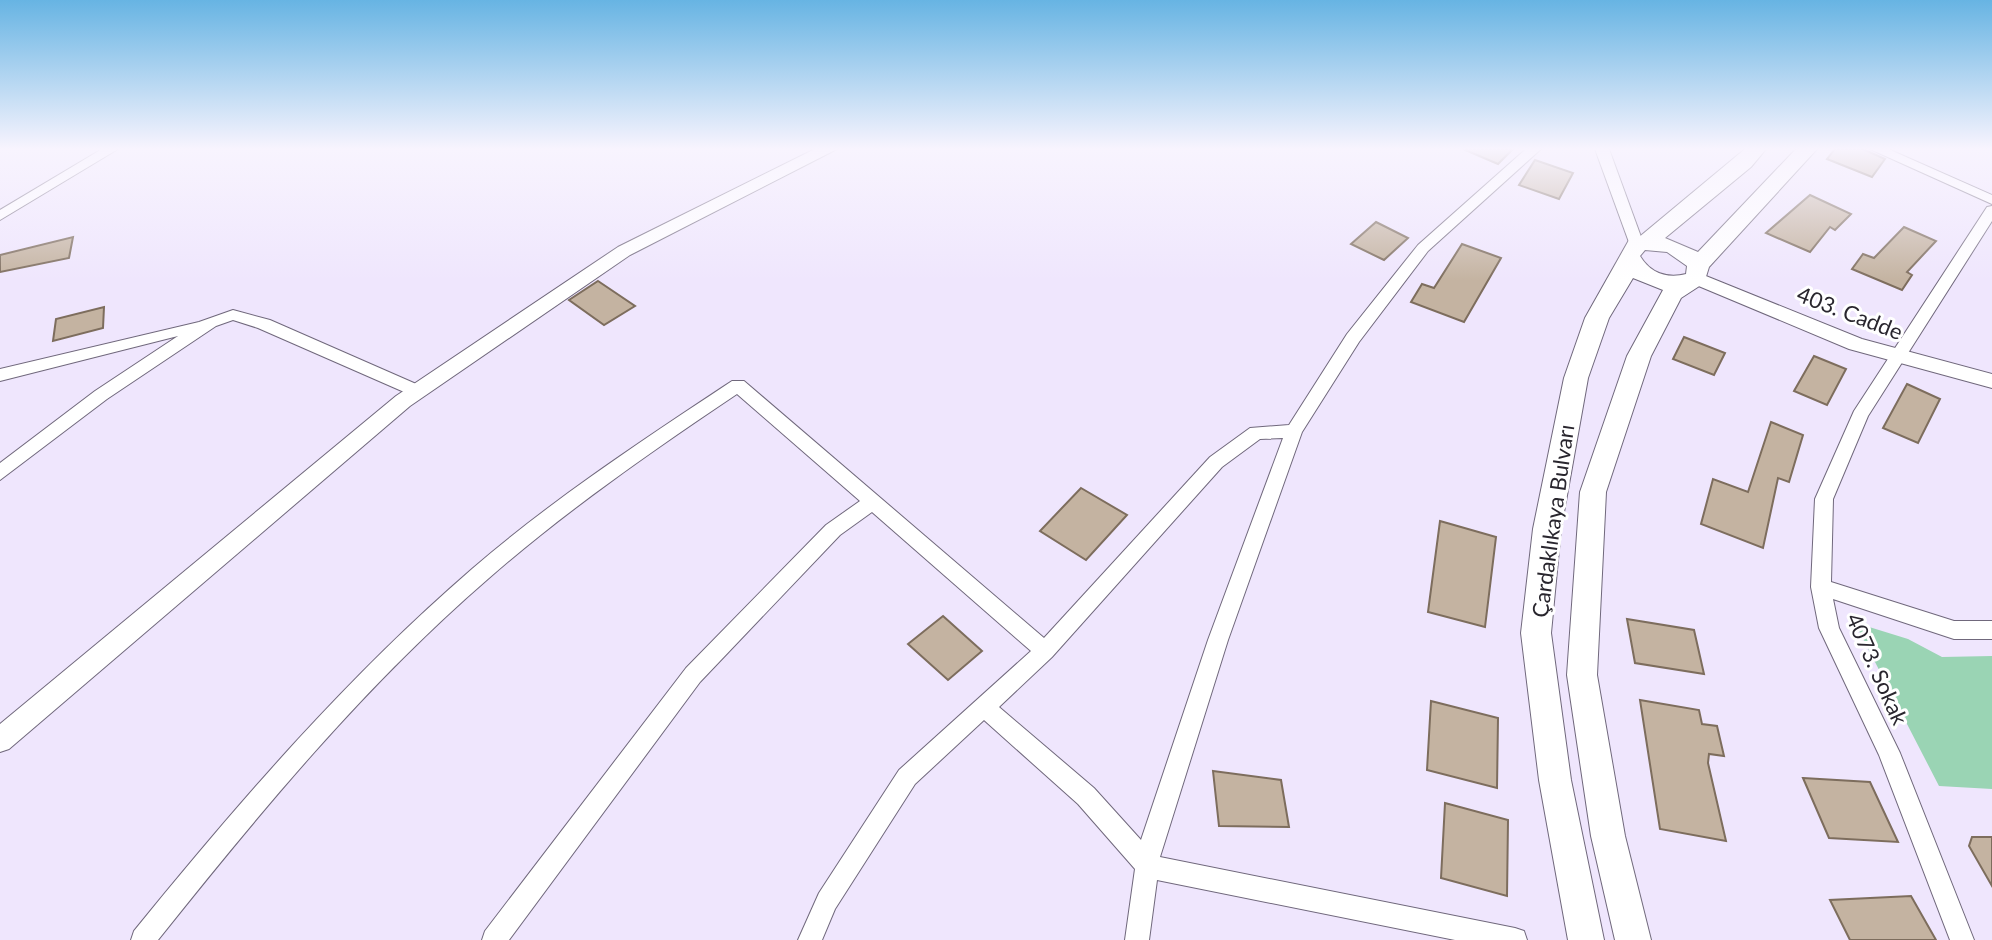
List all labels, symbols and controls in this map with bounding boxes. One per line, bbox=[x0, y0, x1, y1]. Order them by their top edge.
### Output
street label: 403. Cadde bbox=[1794, 280, 1907, 345]
street label: Çardaklıkaya Bulvarı bbox=[1526, 423, 1579, 619]
street label: 4073. Sokak bbox=[1841, 609, 1914, 730]

